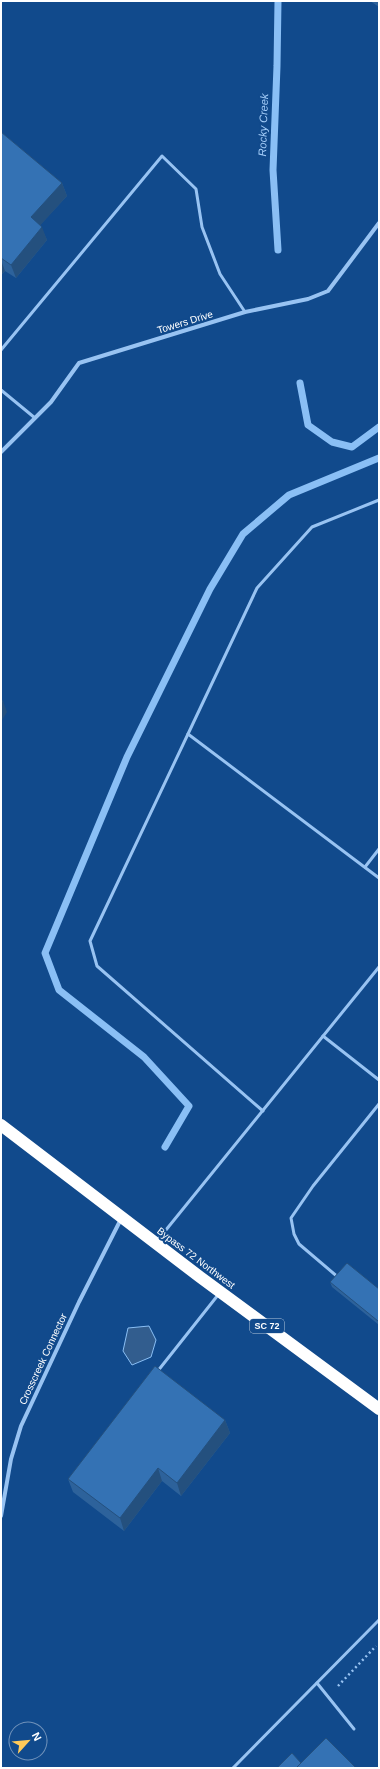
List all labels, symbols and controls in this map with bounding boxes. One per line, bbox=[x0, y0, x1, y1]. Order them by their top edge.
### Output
water label: Rocky Creek bbox=[256, 93, 270, 157]
street label: Towers Drive bbox=[156, 308, 215, 336]
street label: Bypass 72 Northwest bbox=[155, 1225, 237, 1291]
street label: Crosscreek Connector bbox=[17, 1311, 69, 1406]
road number: SC 72 bbox=[250, 1319, 284, 1333]
north arrow bbox=[8, 1721, 48, 1761]
text: N bbox=[30, 1730, 44, 1743]

